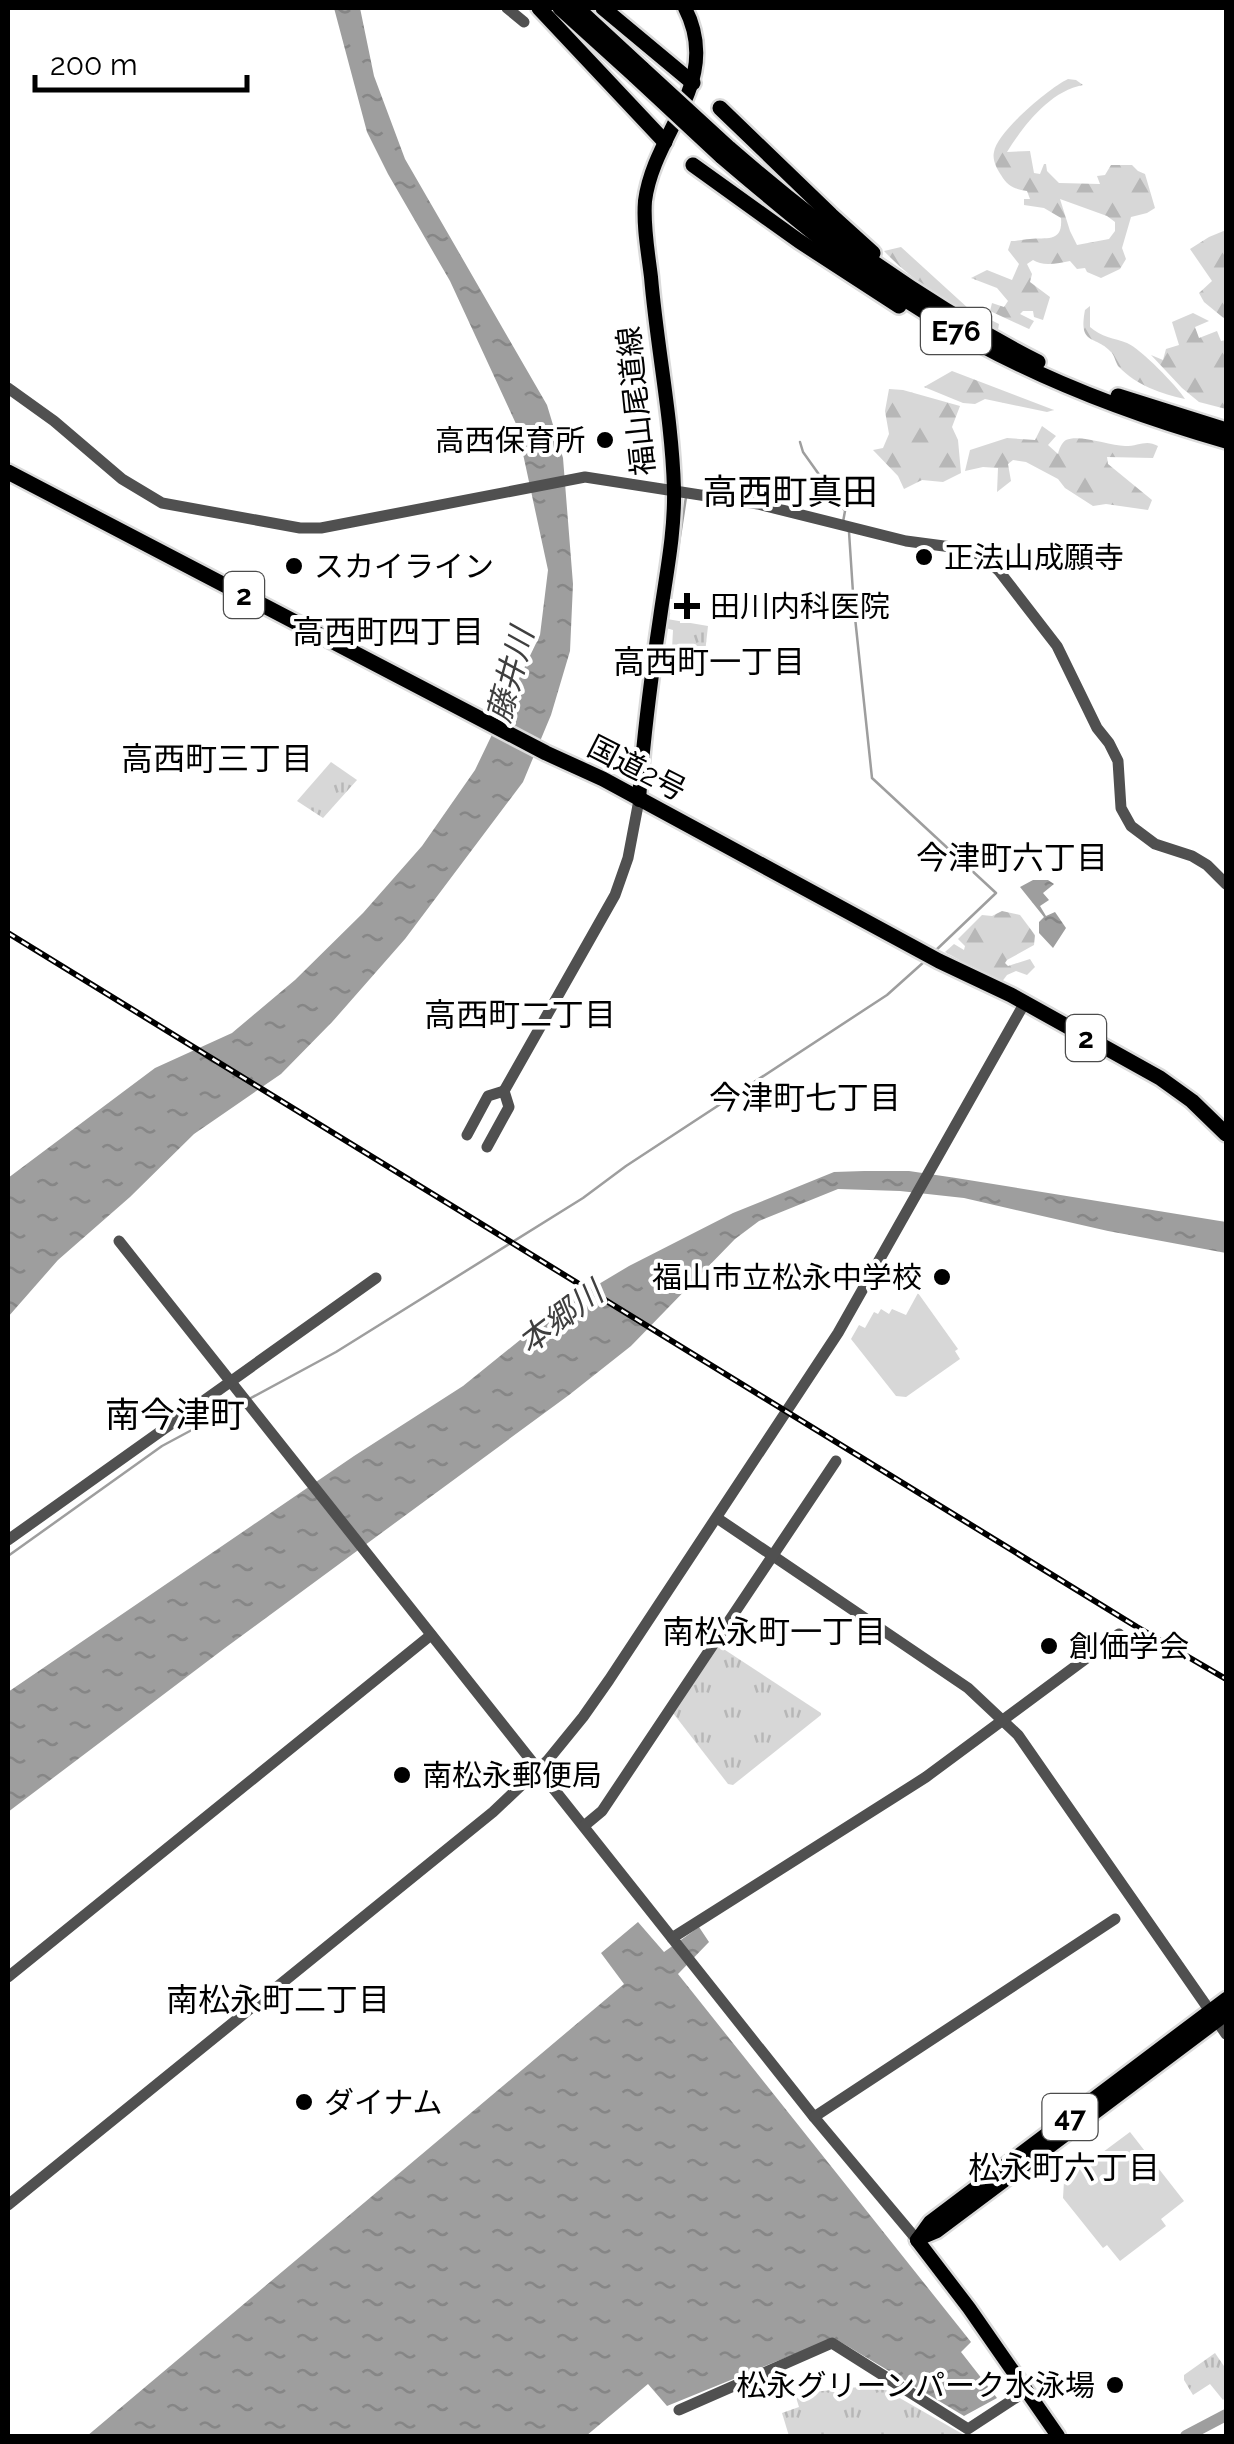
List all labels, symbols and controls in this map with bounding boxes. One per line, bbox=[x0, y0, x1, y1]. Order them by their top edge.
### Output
scale bar bbox=[35, 30, 248, 92]
text: 200 m bbox=[50, 47, 138, 82]
road number: E76 bbox=[921, 308, 991, 354]
street label: 福山尾道線 bbox=[611, 325, 661, 477]
place label: 高西保育所 bbox=[435, 423, 585, 458]
marker: 高西保育所 bbox=[594, 429, 616, 451]
district label: 高西町真田 bbox=[702, 471, 878, 512]
place label: 正法山成願寺 bbox=[944, 540, 1124, 575]
marker: 正法山成願寺 bbox=[913, 546, 935, 568]
place label: スカイライン bbox=[314, 549, 494, 584]
marker: スカイライン bbox=[283, 555, 305, 577]
road number: 2 bbox=[224, 572, 264, 618]
place label: 田川内科医院 bbox=[710, 589, 890, 624]
marker: 田川内科医院 bbox=[674, 593, 700, 619]
district label: 高西町四丁目 bbox=[292, 613, 484, 650]
water label: 藤井川 bbox=[480, 621, 541, 726]
district label: 高西町一丁目 bbox=[613, 643, 805, 680]
street label: 国道2号 bbox=[582, 728, 692, 808]
district label: 高西町三丁目 bbox=[121, 740, 313, 777]
district label: 今津町六丁目 bbox=[916, 839, 1108, 876]
district label: 高西町二丁目 bbox=[424, 996, 616, 1033]
road number: 2 bbox=[1066, 1015, 1106, 1061]
district label: 今津町七丁目 bbox=[709, 1079, 901, 1116]
place label: 福山市立松永中学校 bbox=[652, 1260, 922, 1295]
marker: 福山市立松永中学校 bbox=[931, 1266, 953, 1288]
water label: 本郷川 bbox=[511, 1272, 612, 1361]
district label: 南今津町 bbox=[105, 1394, 245, 1435]
district label: 南松永町一丁目 bbox=[662, 1613, 886, 1650]
place label: 創価学会 bbox=[1069, 1629, 1189, 1664]
marker: 創価学会 bbox=[1038, 1635, 1060, 1657]
place label: 南松永郵便局 bbox=[422, 1758, 602, 1793]
marker: 南松永郵便局 bbox=[391, 1764, 413, 1786]
district label: 南松永町二丁目 bbox=[166, 1981, 390, 2018]
place label: ダイナム bbox=[324, 2085, 443, 2120]
marker: ダイナム bbox=[293, 2091, 315, 2113]
road number: 47 bbox=[1042, 2094, 1098, 2140]
district label: 松永町六丁目 bbox=[968, 2149, 1160, 2186]
place label: 松永グリーンパーク水泳場 bbox=[737, 2368, 1095, 2403]
marker: 松永グリーンパーク水泳場 bbox=[1104, 2374, 1126, 2396]

